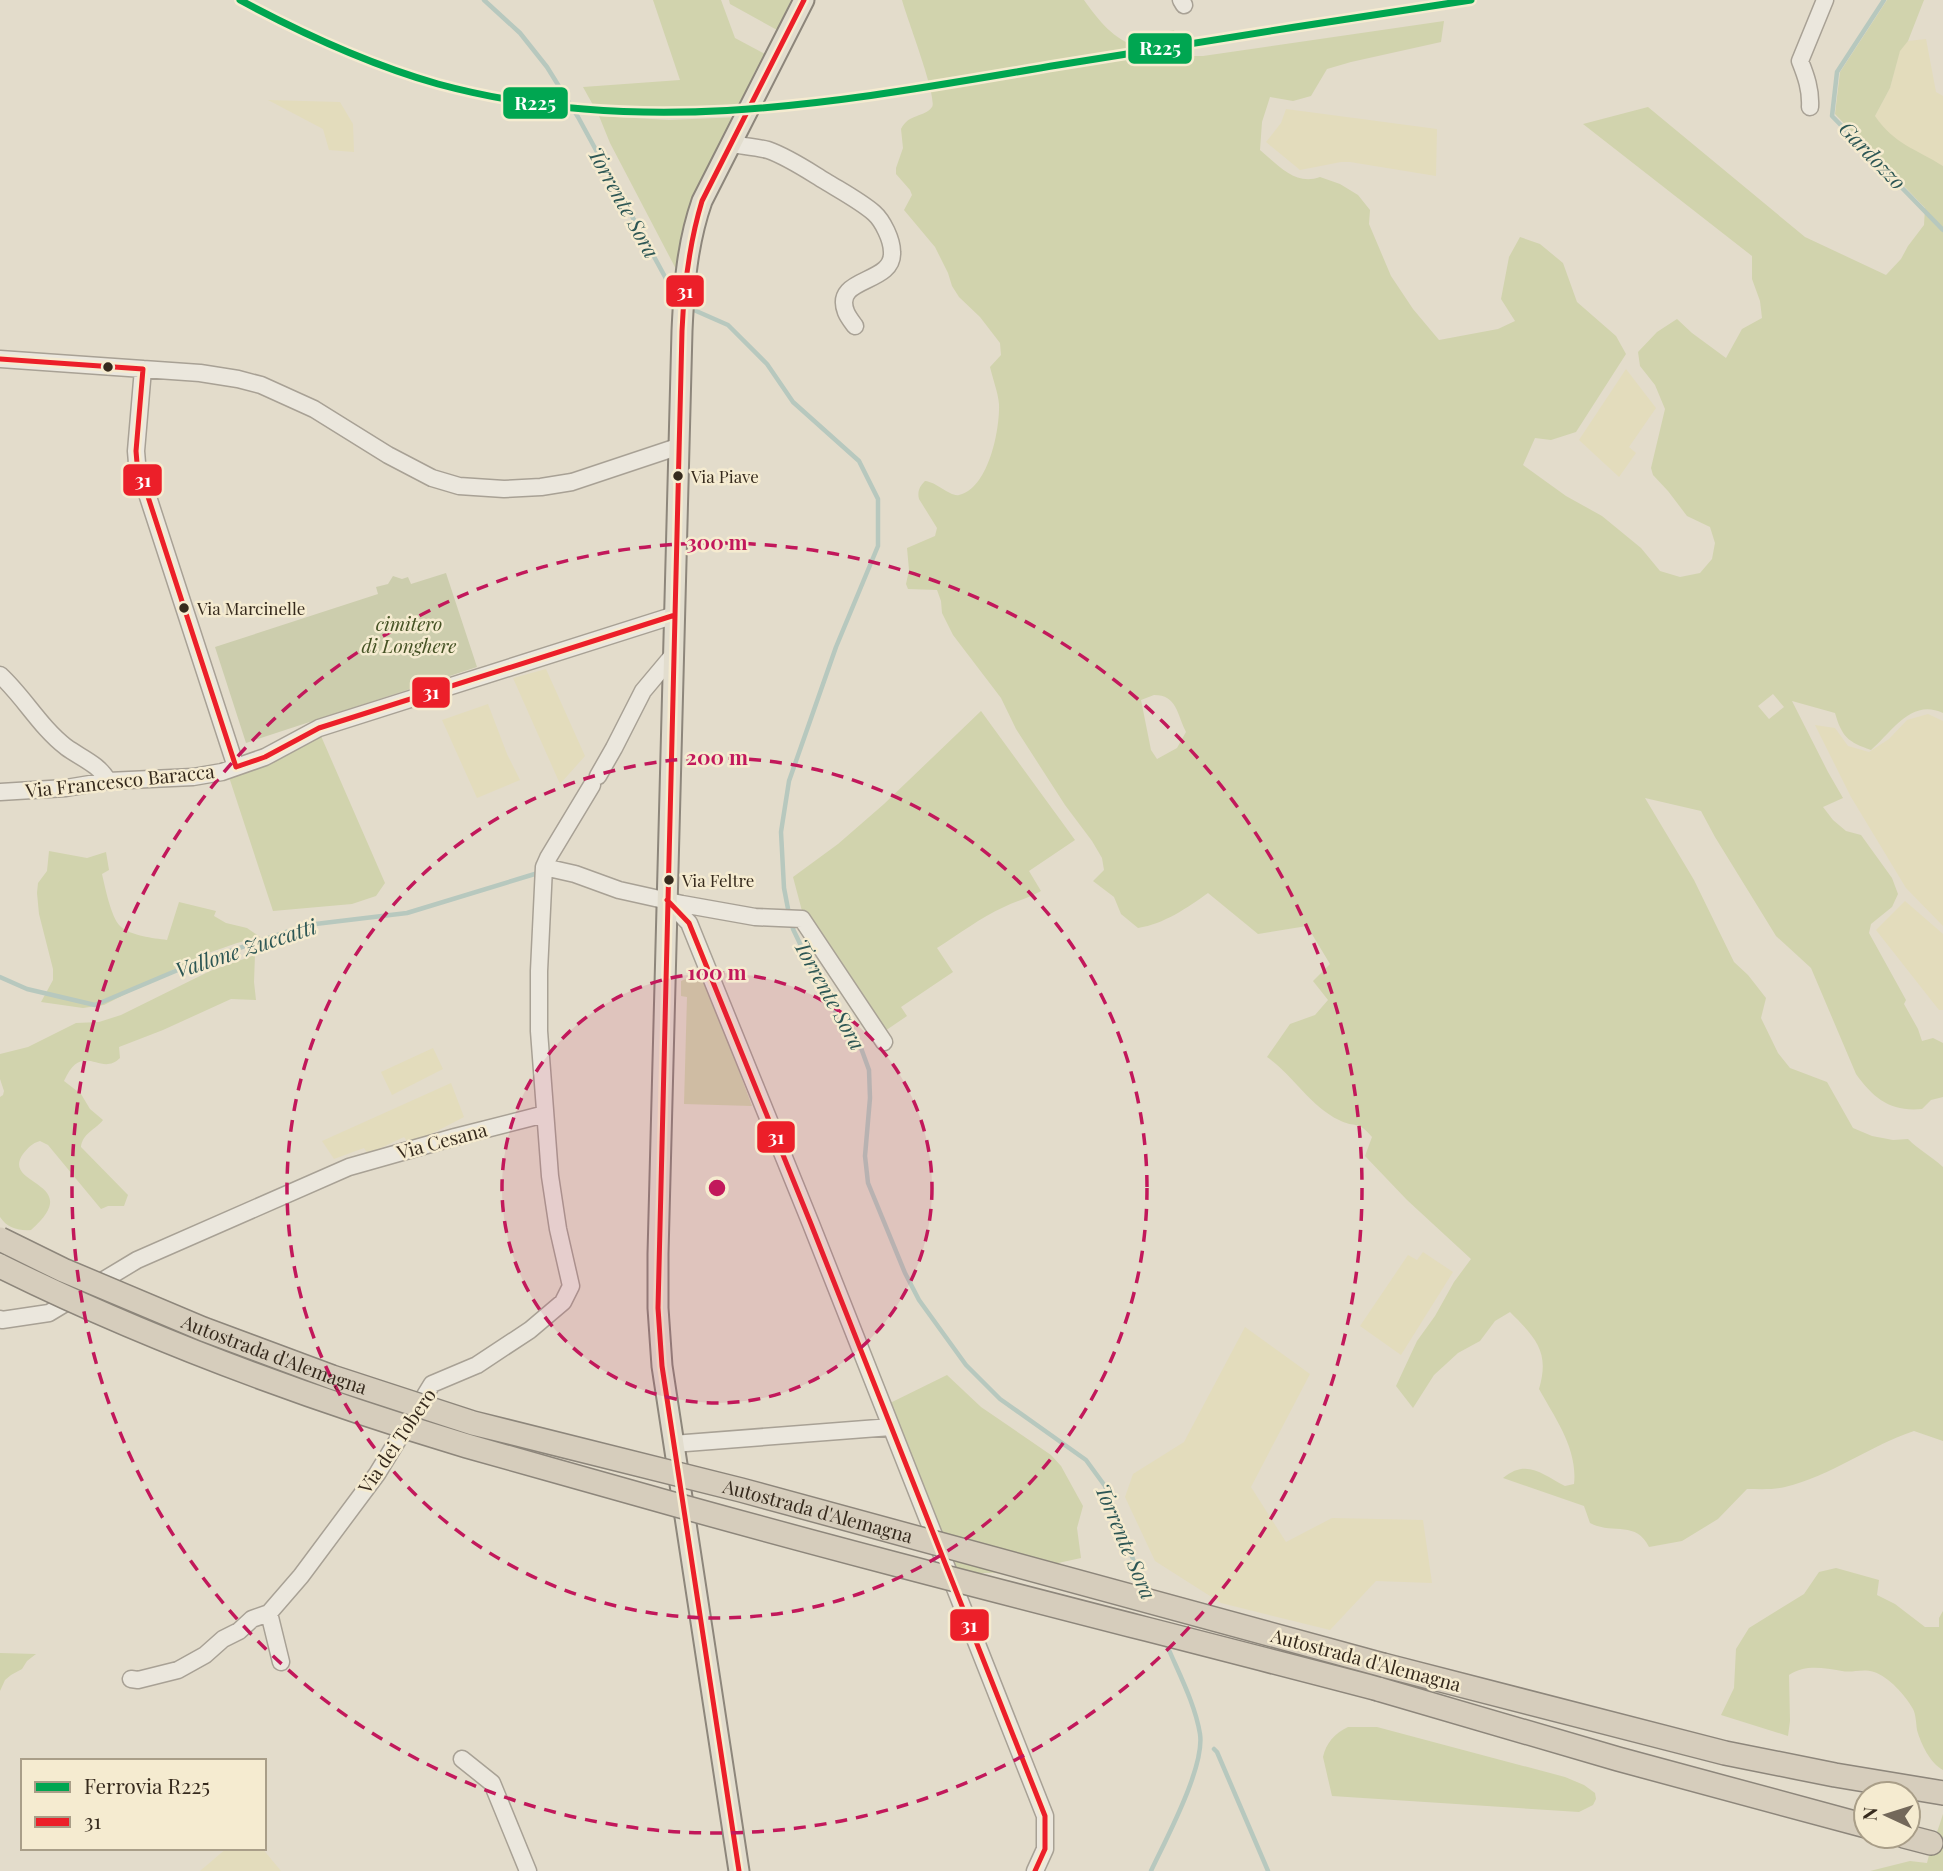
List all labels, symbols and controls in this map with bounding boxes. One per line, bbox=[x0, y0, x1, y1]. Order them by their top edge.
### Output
line badge: R225 bbox=[1127, 32, 1193, 65]
text: R225 bbox=[1139, 34, 1181, 60]
line badge: R225 bbox=[502, 86, 569, 120]
text: R225 bbox=[514, 89, 556, 115]
water label: Gardozzo bbox=[1834, 114, 1913, 195]
water label: Torrente Sora bbox=[583, 141, 667, 263]
line badge: 31 bbox=[665, 274, 705, 308]
text: 31 bbox=[677, 277, 693, 303]
unlabelled marker bbox=[101, 360, 115, 374]
line badge: 31 bbox=[122, 463, 163, 497]
place label: Via Piave bbox=[690, 465, 759, 487]
text: 31 bbox=[135, 466, 151, 492]
marker: Via Piave bbox=[671, 469, 685, 483]
text: 300 m bbox=[686, 527, 748, 555]
place label: Via Marcinelle bbox=[196, 597, 305, 619]
marker: Via Marcinelle bbox=[177, 601, 191, 615]
park label: cimitero di Longhere bbox=[361, 610, 457, 658]
line badge: 31 bbox=[411, 676, 451, 709]
text: 31 bbox=[423, 678, 439, 704]
text: 200 m bbox=[686, 742, 748, 770]
street label: Via Francesco Baracca bbox=[23, 757, 216, 803]
place label: Via Feltre bbox=[681, 869, 754, 891]
marker: Via Feltre bbox=[662, 873, 676, 887]
water label: Vallone Zuccatti bbox=[171, 911, 320, 983]
water label: Torrente Sora bbox=[789, 933, 873, 1055]
text: 100 m bbox=[687, 957, 747, 985]
street label: Via Cesana bbox=[393, 1115, 490, 1165]
line badge: 31 bbox=[756, 1120, 796, 1154]
text: 31 bbox=[768, 1123, 784, 1149]
centre of rings bbox=[705, 1176, 729, 1200]
street label: Autostrada d'Alemagna bbox=[177, 1307, 371, 1400]
street label: Via dei Tobero bbox=[351, 1383, 441, 1499]
street label: Autostrada d'Alemagna bbox=[720, 1472, 916, 1548]
water label: Torrente Sora bbox=[1090, 1479, 1164, 1603]
line badge: 31 bbox=[949, 1608, 990, 1642]
text: 31 bbox=[961, 1611, 977, 1637]
street label: Autostrada d'Alemagna bbox=[1268, 1621, 1464, 1697]
legend bbox=[21, 1759, 266, 1850]
text: Ferrovia R225 bbox=[84, 1771, 210, 1799]
north arrow bbox=[1852, 1780, 1922, 1850]
text: 31 bbox=[84, 1806, 101, 1834]
text: N bbox=[1856, 1806, 1883, 1821]

